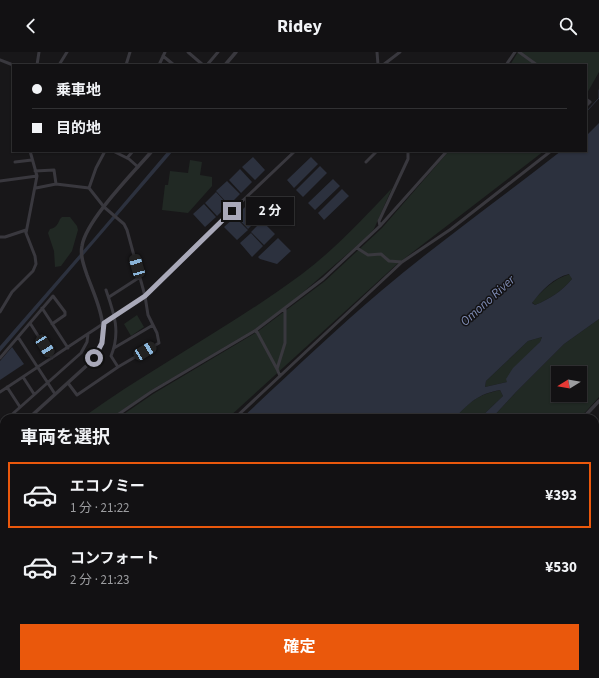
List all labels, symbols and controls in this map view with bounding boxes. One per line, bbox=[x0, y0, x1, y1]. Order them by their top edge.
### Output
text: Ridey bbox=[277, 14, 322, 39]
icon: back bbox=[20, 15, 42, 37]
icon: search bbox=[557, 15, 579, 37]
text: 乗車地 bbox=[56, 80, 101, 101]
text: 目的地 bbox=[56, 118, 101, 139]
callout: 2 分 bbox=[246, 197, 294, 225]
route end bbox=[223, 202, 241, 220]
text: 2 分 bbox=[259, 202, 281, 220]
car bbox=[128, 253, 146, 279]
water label: Omono River bbox=[456, 271, 519, 330]
car bbox=[33, 333, 57, 359]
car bbox=[132, 340, 158, 362]
route start bbox=[85, 349, 103, 367]
north arrow bbox=[551, 366, 587, 402]
map controls bbox=[551, 366, 587, 402]
text: 車両を選択 bbox=[20, 425, 110, 450]
text: エコノミー bbox=[70, 476, 145, 497]
icon: car bbox=[22, 477, 58, 513]
text: ¥393 bbox=[545, 485, 577, 506]
text: 1 分 · 21:22 bbox=[70, 499, 130, 517]
text: コンフォート bbox=[70, 548, 160, 569]
icon: car bbox=[22, 549, 58, 585]
text: ¥530 bbox=[545, 557, 577, 578]
text: 2 分 · 21:23 bbox=[70, 571, 130, 589]
button: 確定 bbox=[20, 624, 579, 670]

